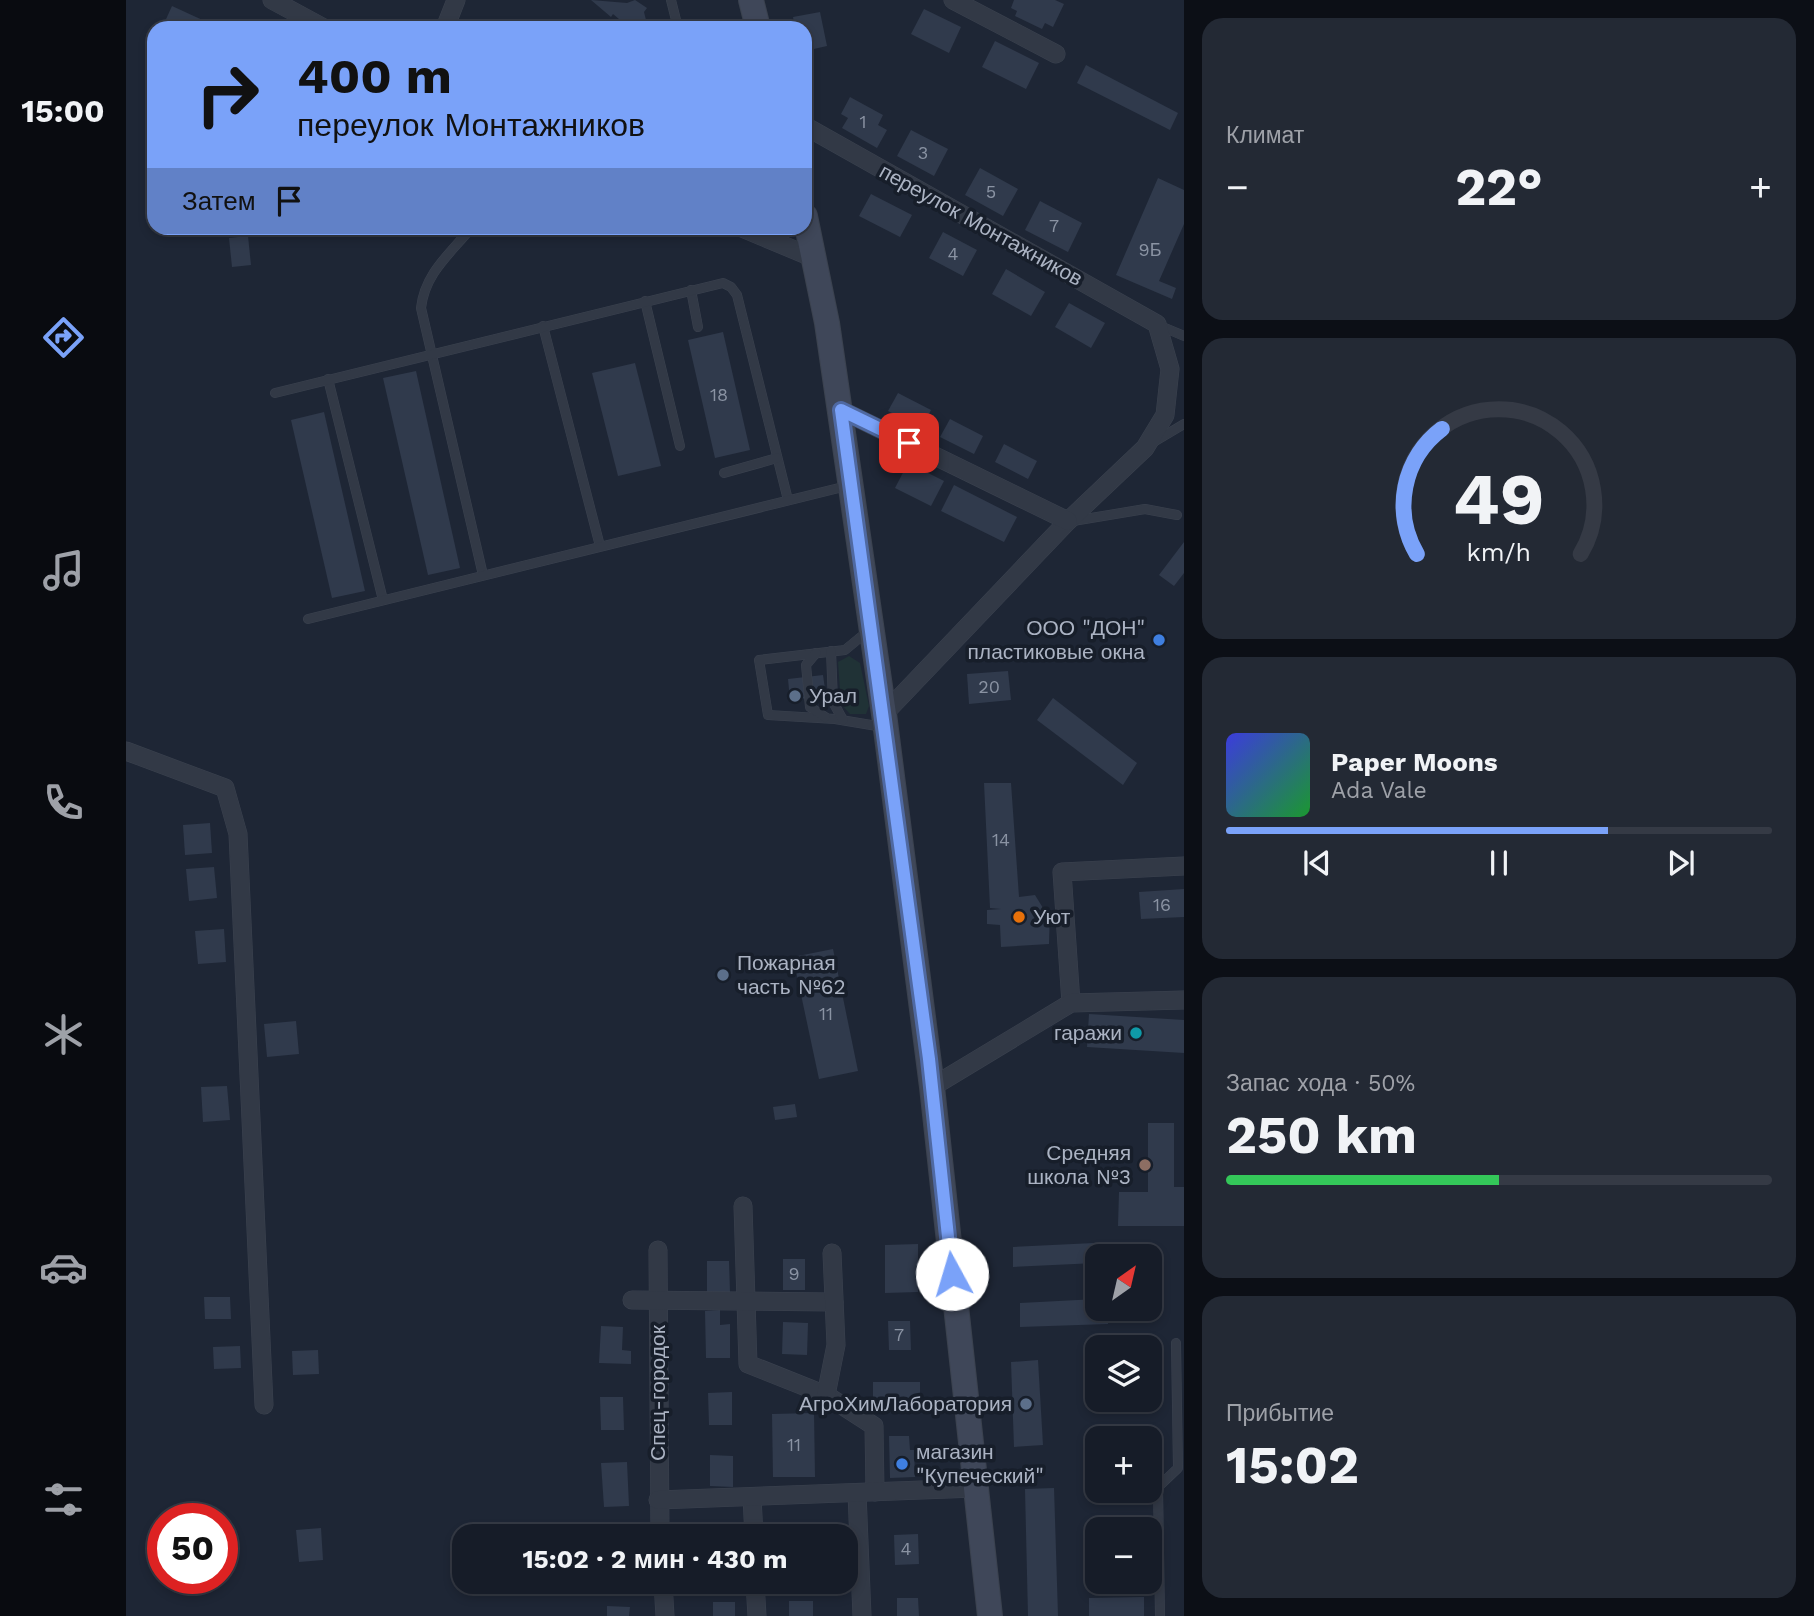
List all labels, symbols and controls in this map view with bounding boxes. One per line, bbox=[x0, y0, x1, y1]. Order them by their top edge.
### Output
text: 400 m bbox=[297, 47, 452, 105]
icon: right bbox=[182, 49, 273, 140]
text: 15:00 bbox=[21, 92, 105, 130]
text: переулок Монтажников bbox=[297, 106, 645, 144]
house number: 1 bbox=[859, 111, 867, 132]
text: Климат bbox=[1226, 122, 1304, 149]
house number: 3 bbox=[918, 142, 928, 163]
text: 22° bbox=[1455, 157, 1543, 218]
street label: переулок Монтажников bbox=[875, 158, 1087, 291]
text: − bbox=[1226, 165, 1249, 209]
text: + bbox=[1749, 165, 1772, 209]
house number: 5 bbox=[986, 181, 996, 202]
icon: arrive bbox=[270, 182, 308, 220]
text: Затем bbox=[182, 186, 256, 216]
house number: 7 bbox=[1049, 215, 1059, 236]
house number: 9Б bbox=[1139, 239, 1161, 260]
house number: 4 bbox=[948, 243, 959, 264]
icon: directions bbox=[39, 313, 88, 362]
house number: 18 bbox=[710, 384, 728, 405]
pin bbox=[879, 413, 939, 473]
icon: arrive bbox=[890, 424, 928, 462]
text: 49 bbox=[1453, 457, 1545, 543]
text: km/h bbox=[1467, 538, 1531, 567]
icon: music bbox=[39, 546, 88, 595]
place label: ООО "ДОН" пластиковые окна bbox=[968, 615, 1145, 664]
marker: ООО "ДОН" пластиковые окна bbox=[1151, 632, 1167, 648]
house number: 20 bbox=[978, 676, 1000, 697]
place label: Урал bbox=[809, 683, 857, 708]
marker: Урал bbox=[787, 688, 803, 704]
text: Paper Moons bbox=[1331, 747, 1498, 777]
text: Ada Vale bbox=[1331, 777, 1427, 804]
icon: phone bbox=[39, 778, 88, 827]
house number: 14 bbox=[992, 829, 1010, 850]
icon: previous bbox=[1298, 844, 1336, 882]
icon: pause bbox=[1480, 844, 1518, 882]
icon: next bbox=[1662, 844, 1700, 882]
house number: 16 bbox=[1153, 894, 1171, 915]
place label: Уют bbox=[1033, 904, 1071, 929]
marker: Уют bbox=[1011, 909, 1027, 925]
place label: Пожарная часть №62 bbox=[737, 950, 846, 999]
marker: Пожарная часть №62 bbox=[715, 967, 731, 983]
house number: 11 bbox=[819, 1003, 833, 1024]
icon: climate bbox=[39, 1010, 88, 1059]
place label: гаражи bbox=[1054, 1020, 1122, 1045]
marker: гаражи bbox=[1128, 1025, 1144, 1041]
text: Запас хода · 50% bbox=[1226, 1070, 1415, 1097]
text: 250 km bbox=[1226, 1105, 1417, 1166]
place label: Средняя школа №3 bbox=[1027, 1140, 1131, 1189]
marker: Средняя школа №3 bbox=[1137, 1157, 1153, 1173]
position arrow bbox=[915, 1237, 989, 1311]
icon: car bbox=[39, 1243, 88, 1292]
north arrow bbox=[1085, 1244, 1162, 1321]
map controls bbox=[1085, 1244, 1162, 1594]
house number: 9 bbox=[788, 1263, 800, 1284]
street label: Спец-городок bbox=[645, 1324, 670, 1461]
house number: 7 bbox=[894, 1324, 904, 1345]
button: layers bbox=[1085, 1335, 1162, 1412]
place label: АгроХимЛаборатория bbox=[799, 1391, 1012, 1416]
marker: АгроХимЛаборатория bbox=[1018, 1396, 1034, 1412]
text: Прибытие bbox=[1226, 1400, 1334, 1427]
button: + bbox=[1085, 1426, 1162, 1503]
house number: 11 bbox=[787, 1434, 801, 1455]
text: 15:02 bbox=[1226, 1435, 1359, 1496]
place label: магазин "Купеческий" bbox=[916, 1439, 1044, 1488]
marker: магазин "Купеческий" bbox=[894, 1456, 910, 1472]
icon: filters bbox=[39, 1475, 88, 1524]
speed limit sign: 50 bbox=[147, 1503, 238, 1594]
button: − bbox=[1085, 1517, 1162, 1594]
house number: 4 bbox=[901, 1538, 912, 1559]
text: 15:02 · 2 мин · 430 m bbox=[522, 1544, 788, 1574]

